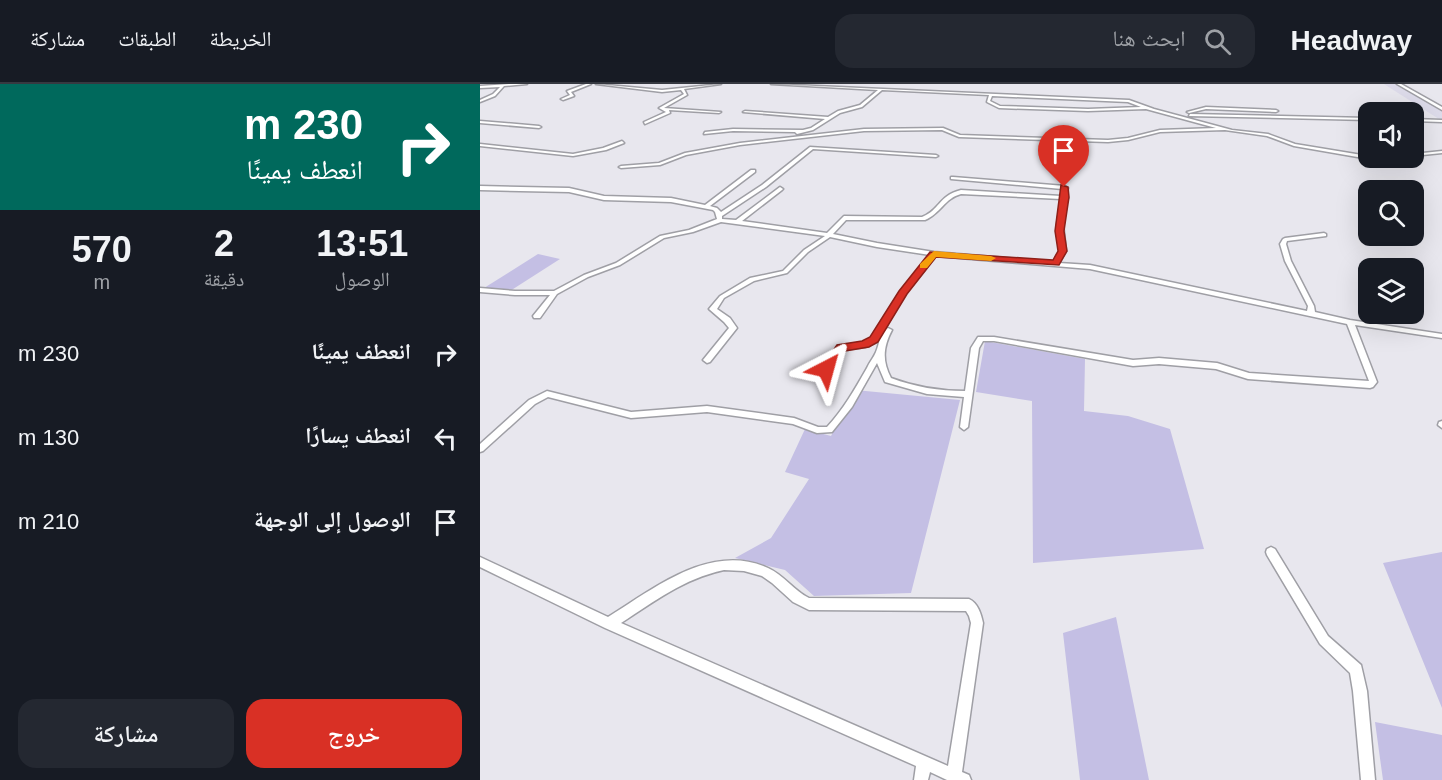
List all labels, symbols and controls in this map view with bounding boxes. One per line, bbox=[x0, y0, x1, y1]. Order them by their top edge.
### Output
search box bbox=[835, 14, 1255, 68]
icon: search bbox=[1201, 25, 1234, 58]
text: Headway bbox=[1291, 25, 1412, 56]
text: ابحث هنا bbox=[1112, 26, 1186, 51]
text: مشاركة bbox=[30, 27, 85, 50]
text: الطبقات bbox=[118, 27, 177, 50]
text: الخريطة bbox=[210, 27, 271, 50]
text: 230 m bbox=[244, 101, 363, 148]
map controls bbox=[1358, 102, 1424, 324]
button: sound bbox=[1358, 102, 1424, 168]
icon: right bbox=[384, 108, 462, 186]
pin bbox=[1038, 125, 1089, 187]
icon: arrive bbox=[1047, 134, 1080, 167]
text: انعطف يمينًا bbox=[247, 155, 363, 185]
button: search bbox=[1358, 180, 1424, 246]
text: 2 bbox=[214, 223, 234, 264]
text: 13:51 bbox=[316, 223, 408, 264]
text: 570 bbox=[72, 229, 132, 270]
button: layers bbox=[1358, 258, 1424, 324]
text: دقيقة bbox=[204, 268, 244, 290]
text: الوصول bbox=[335, 268, 390, 290]
text: m bbox=[94, 271, 110, 293]
position arrow bbox=[794, 337, 858, 401]
icon: right bbox=[429, 338, 462, 371]
text: انعطف يمينًا bbox=[312, 339, 411, 364]
text: 230 m bbox=[18, 341, 79, 366]
icon: left bbox=[429, 422, 462, 455]
text: انعطف يسارًا bbox=[305, 423, 411, 448]
text: 130 m bbox=[18, 425, 79, 450]
icon: arrive bbox=[429, 506, 462, 539]
text: الوصول إلى الوجهة bbox=[254, 507, 411, 532]
text: 210 m bbox=[18, 509, 79, 534]
button: مشاركة bbox=[18, 699, 234, 768]
button: خروج bbox=[246, 699, 462, 768]

